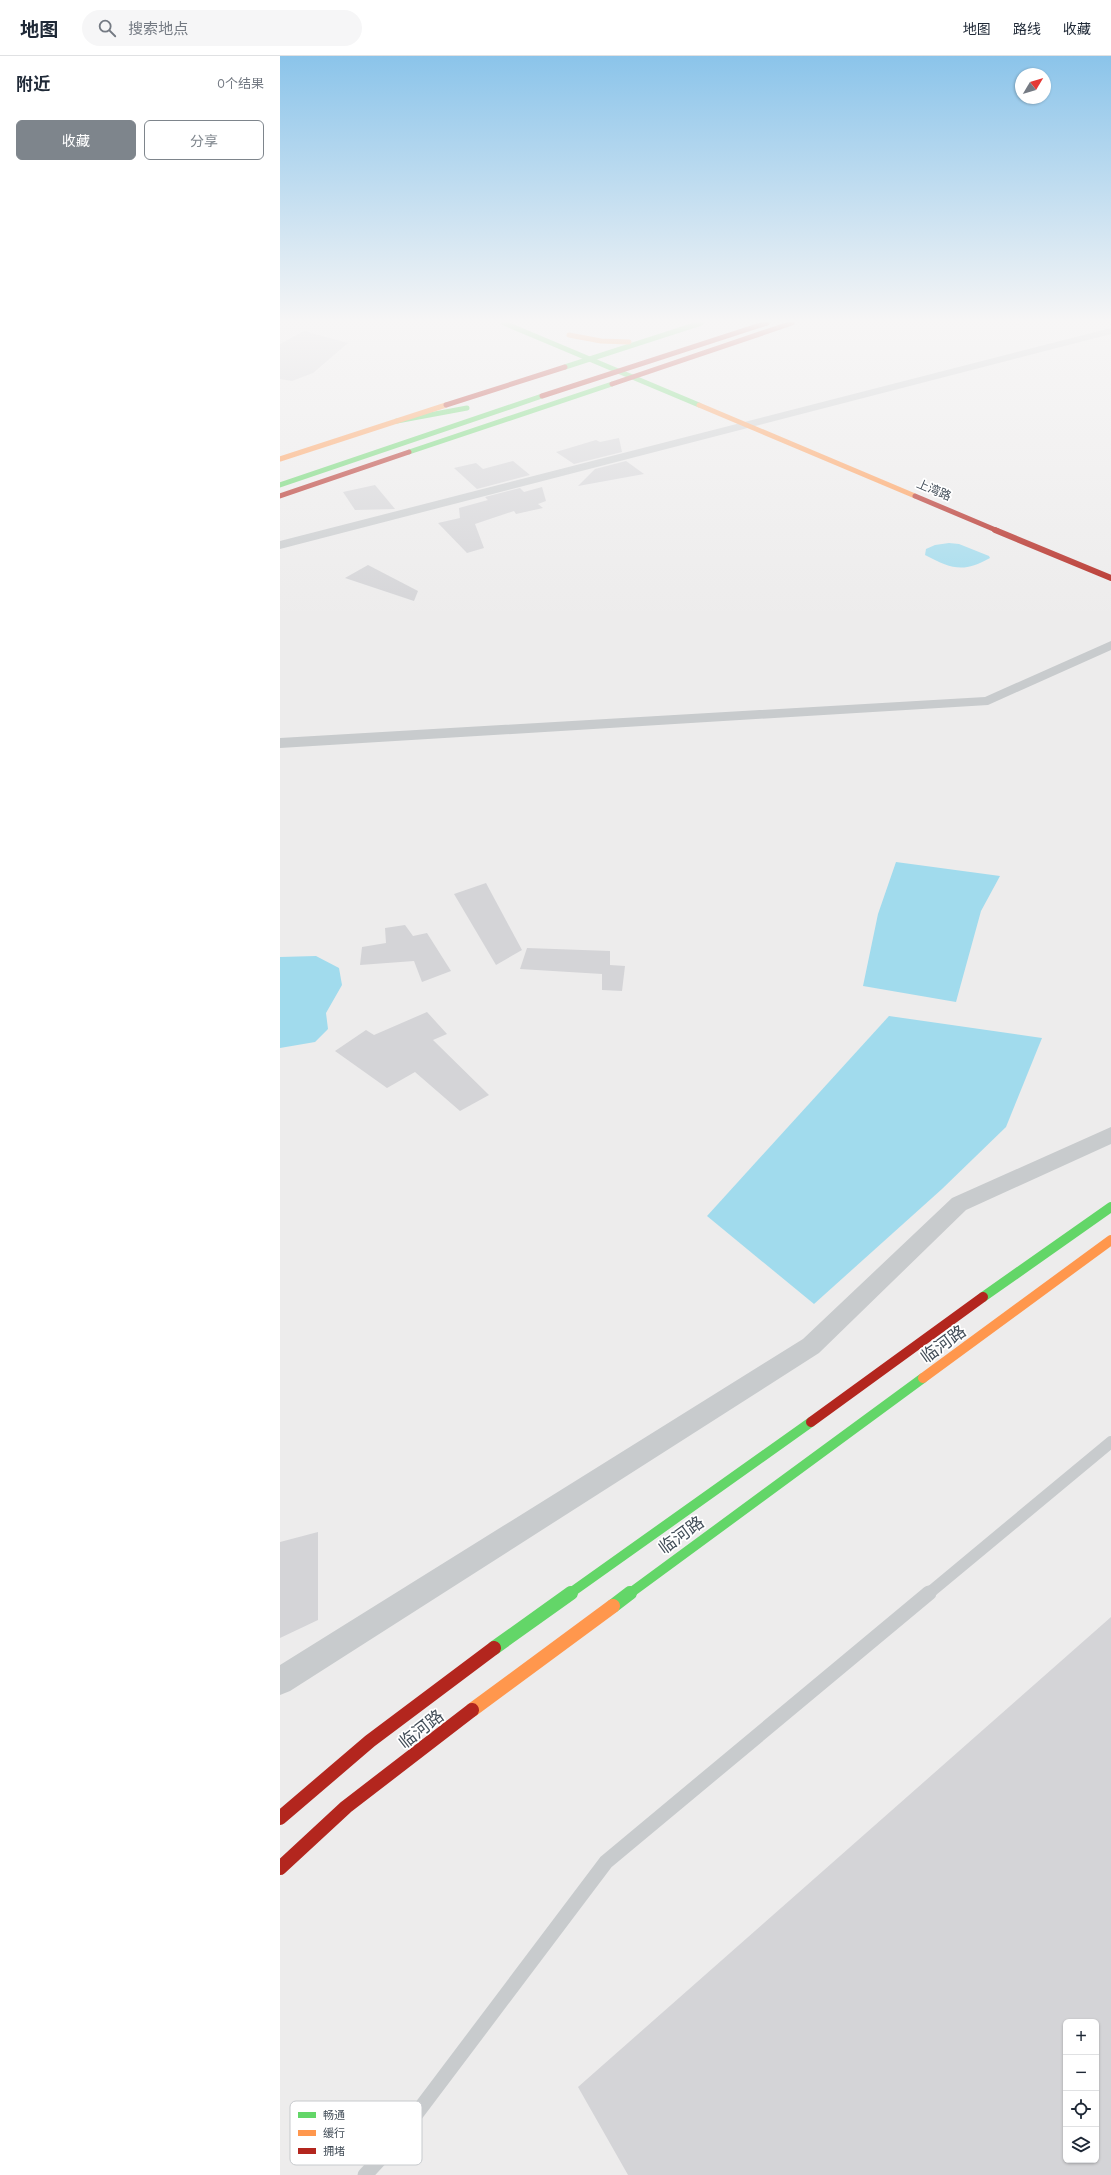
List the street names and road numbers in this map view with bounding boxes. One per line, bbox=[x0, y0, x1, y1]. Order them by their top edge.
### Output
street label: 上湾路 bbox=[915, 477, 953, 503]
street label: 临河路 bbox=[916, 1321, 970, 1367]
street label: 临河路 bbox=[654, 1512, 708, 1558]
street label: 临河路 bbox=[395, 1705, 447, 1753]

